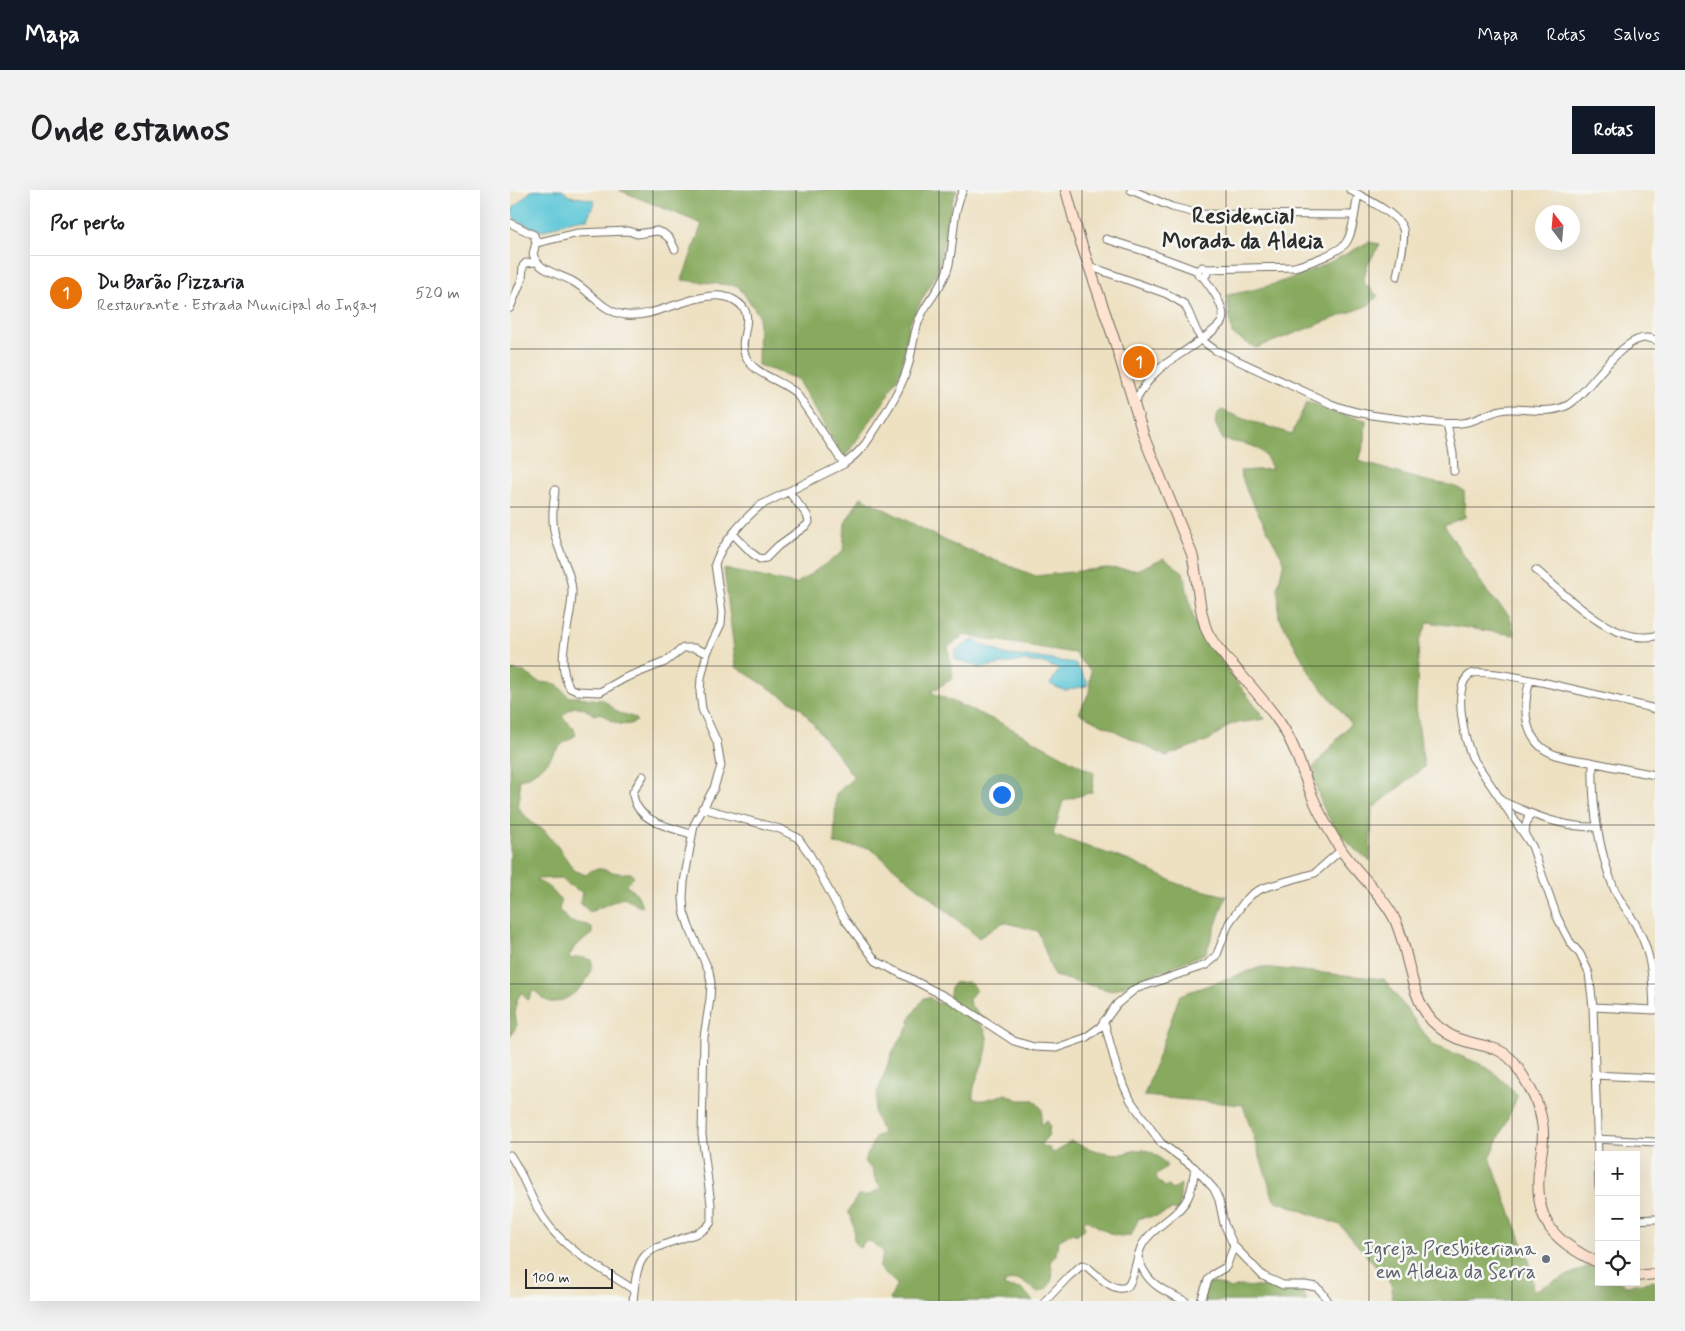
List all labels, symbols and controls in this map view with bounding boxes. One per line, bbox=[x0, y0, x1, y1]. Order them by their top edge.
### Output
text: Mapa bbox=[25, 20, 80, 51]
text: Mapa bbox=[1477, 23, 1518, 47]
text: Rotas bbox=[1546, 23, 1586, 47]
text: Salvos bbox=[1614, 23, 1660, 47]
button: Rotas bbox=[1572, 106, 1655, 154]
text: Onde estamos bbox=[30, 107, 230, 153]
district label: Residencial Morada da Aldeia bbox=[1162, 203, 1324, 256]
north arrow bbox=[1535, 205, 1580, 250]
text: Por perto bbox=[50, 209, 125, 237]
text: Du Barão Pizzaria bbox=[97, 270, 244, 295]
text: 1 bbox=[62, 283, 70, 304]
text: 520 m bbox=[415, 283, 460, 304]
text: Restaurante · Estrada Municipal do Ingay bbox=[97, 295, 377, 316]
pin: 1 bbox=[1123, 343, 1155, 381]
your location bbox=[989, 782, 1015, 808]
map controls bbox=[1595, 1151, 1640, 1286]
button: + bbox=[1595, 1151, 1640, 1196]
button: − bbox=[1595, 1196, 1640, 1241]
place label: Igreja Presbiteriana em Aldeia da Serra bbox=[1363, 1236, 1537, 1286]
button: locate bbox=[1595, 1241, 1640, 1286]
marker: Igreja Presbiteriana em Aldeia da Serra bbox=[1540, 1253, 1552, 1265]
scale bar bbox=[525, 1266, 612, 1289]
text: 100 m bbox=[532, 1269, 570, 1287]

